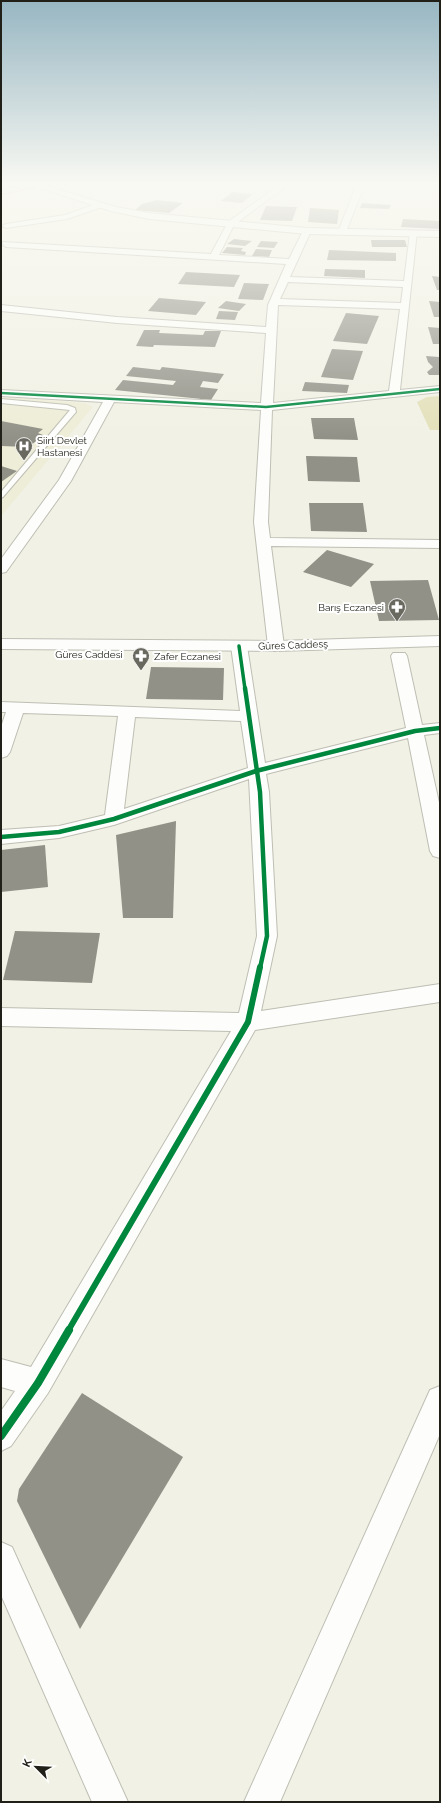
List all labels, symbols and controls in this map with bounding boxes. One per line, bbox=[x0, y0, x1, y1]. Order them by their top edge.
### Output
place label: Siirt Devlet Hastanesi bbox=[37, 435, 88, 458]
hospital icon: Siirt Devlet Hastanesi bbox=[14, 436, 34, 461]
pharmacy icon: Barış Eczanesi bbox=[387, 597, 407, 622]
place label: Barış Eczanesi bbox=[318, 602, 384, 613]
street label: Güres Caddesş bbox=[258, 638, 328, 652]
pharmacy icon: Zafer Eczanesi bbox=[131, 646, 151, 671]
street label: Güres Caddesi bbox=[55, 649, 123, 660]
place label: Zafer Eczanesi bbox=[154, 651, 221, 662]
north arrow bbox=[16, 1747, 56, 1787]
text: K bbox=[20, 1757, 35, 1769]

